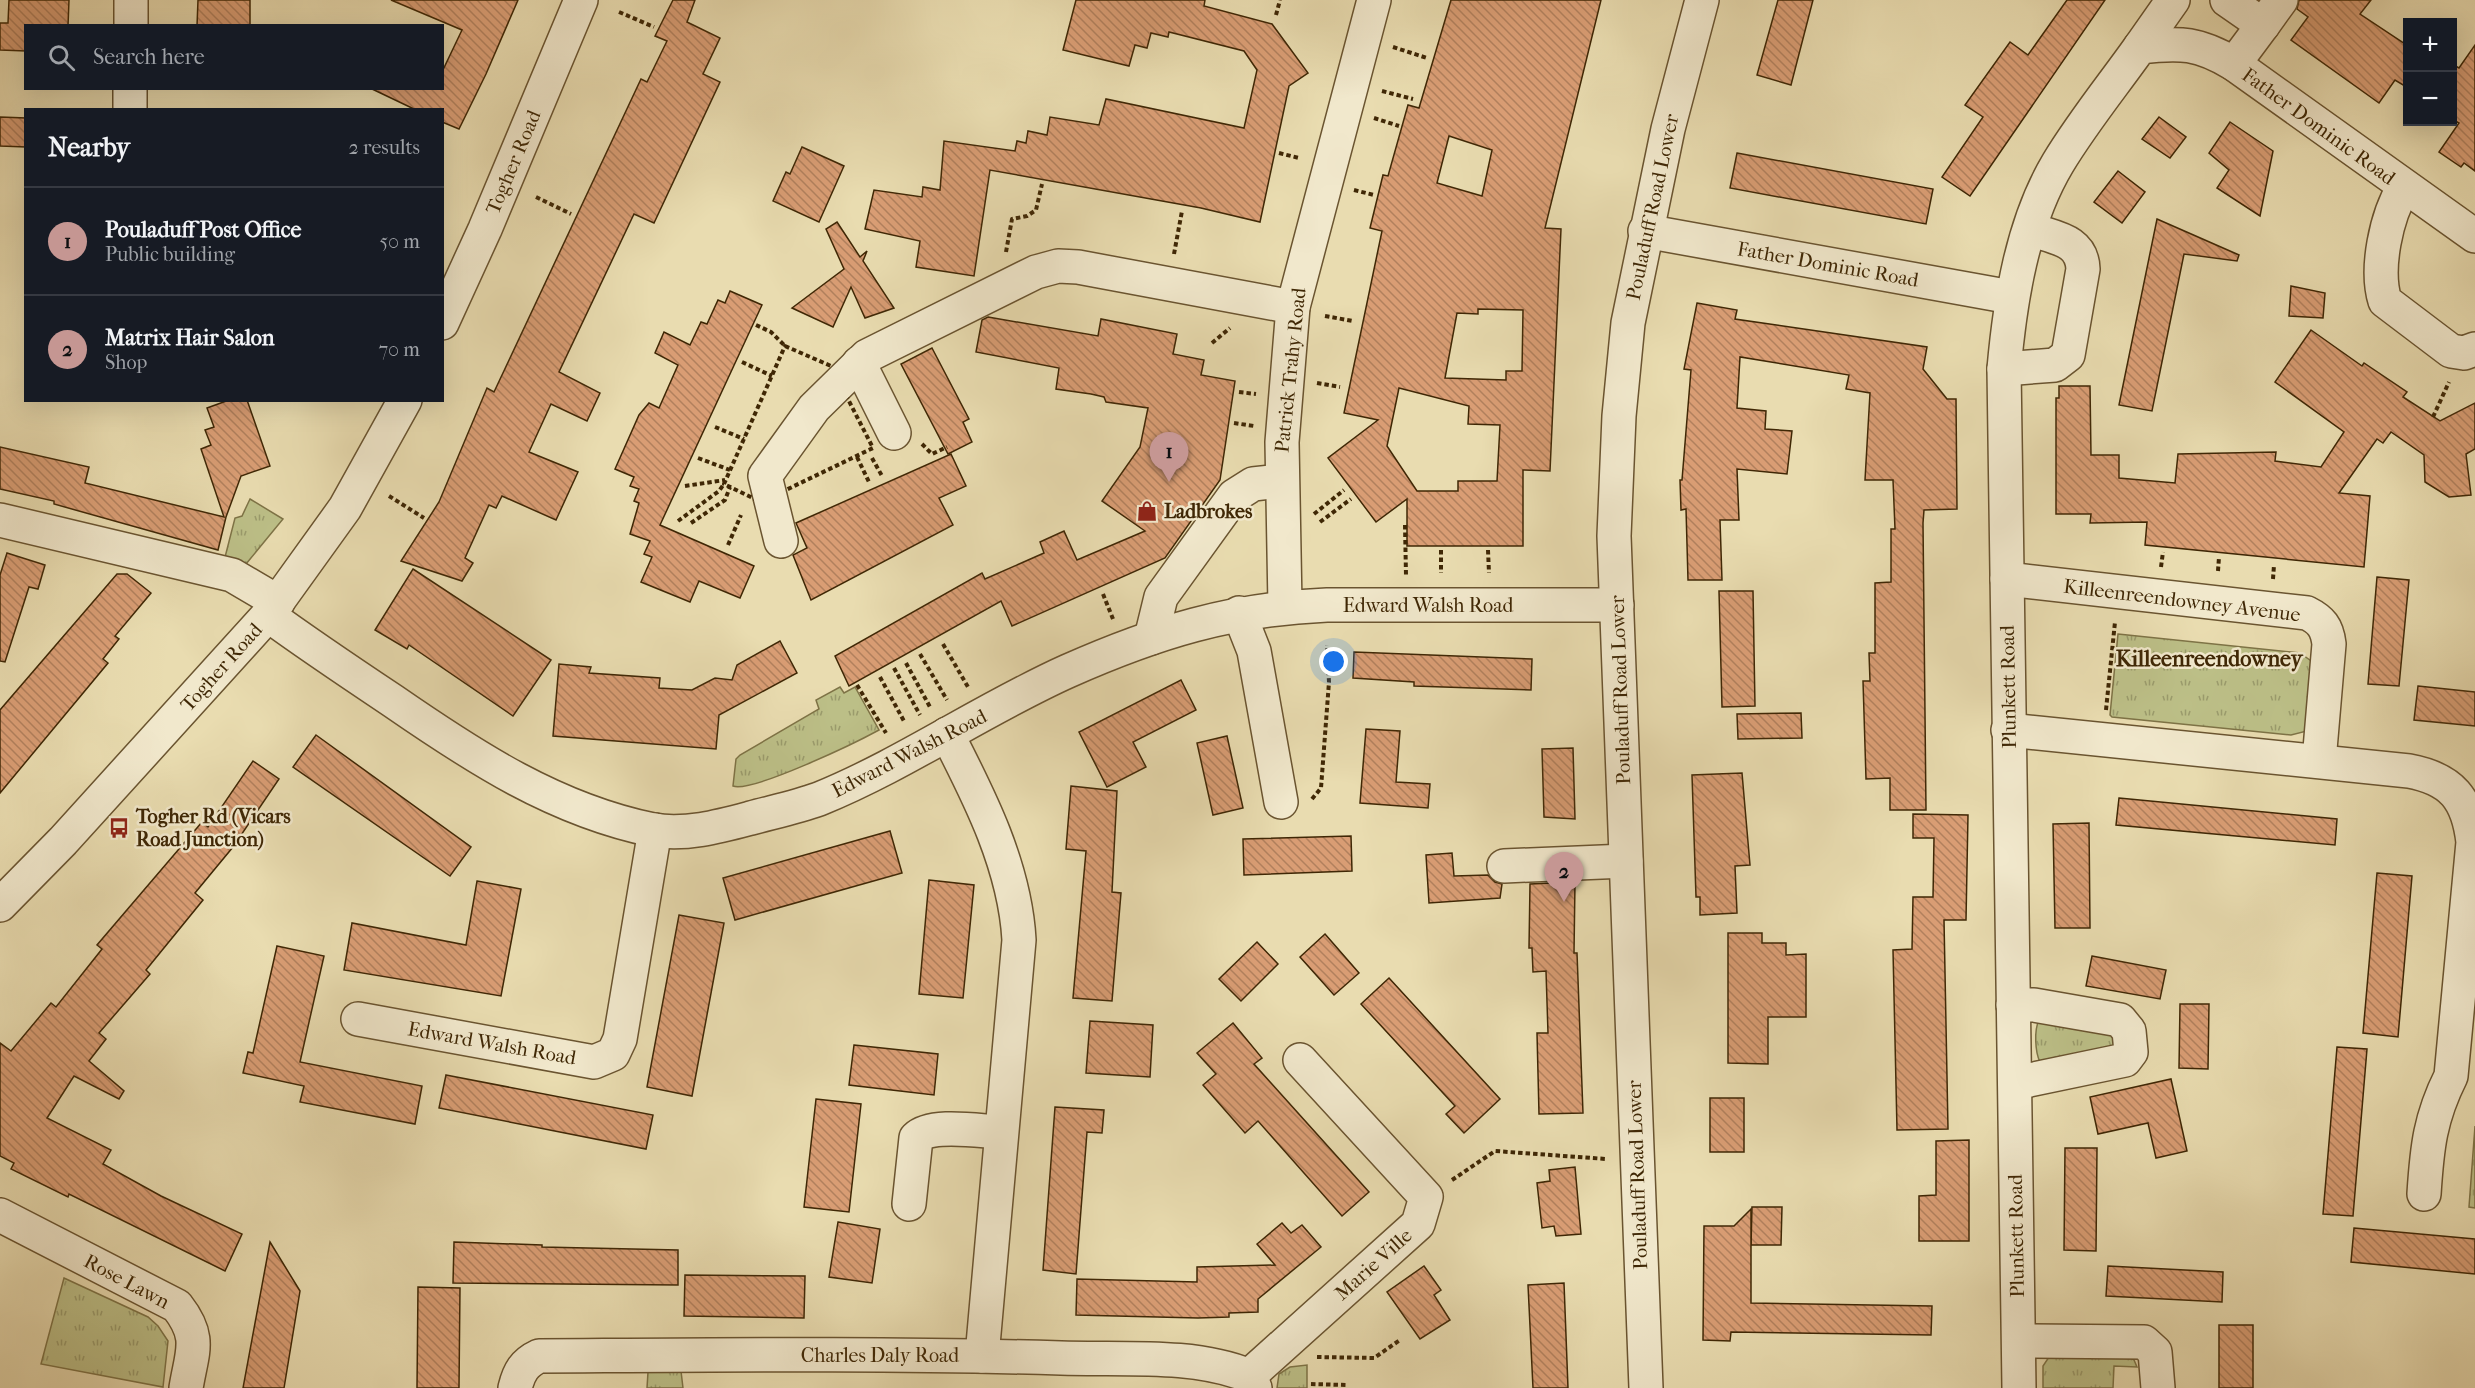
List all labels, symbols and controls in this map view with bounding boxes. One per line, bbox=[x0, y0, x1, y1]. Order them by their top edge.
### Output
map controls bbox=[2403, 18, 2457, 126]
button: + bbox=[2403, 18, 2457, 72]
search box bbox=[24, 24, 444, 90]
icon: search bbox=[45, 41, 78, 74]
text: Search here bbox=[93, 44, 205, 70]
street label: Father Dominic Road bbox=[2238, 63, 2401, 190]
button: − bbox=[2403, 72, 2457, 126]
street label: Togher Road bbox=[481, 106, 546, 218]
street label: Pouladuff Road Lower bbox=[1622, 112, 1684, 302]
text: Nearby bbox=[48, 132, 130, 163]
text: 2 results bbox=[349, 136, 420, 159]
text: Pouladuff Post Office bbox=[105, 217, 301, 243]
text: 1 bbox=[64, 230, 71, 253]
text: 50 m bbox=[379, 230, 420, 253]
street label: Father Dominic Road bbox=[1735, 237, 1921, 292]
text: Public building bbox=[105, 243, 235, 266]
street label: Patrick Trahy Road bbox=[1270, 285, 1311, 454]
text: Matrix Hair Salon bbox=[105, 325, 275, 351]
text: 2 bbox=[62, 338, 73, 361]
text: 70 m bbox=[378, 338, 420, 361]
text: Shop bbox=[105, 351, 147, 374]
pin: 1 bbox=[1150, 432, 1188, 482]
shop icon: Ladbrokes bbox=[1135, 499, 1159, 523]
place label: Ladbrokes bbox=[1164, 500, 1253, 523]
street label: Killeenreendowney Avenue bbox=[2062, 575, 2302, 626]
street label: Edward Walsh Road bbox=[1343, 594, 1514, 617]
street label: Pouladuff Road Lower bbox=[1606, 594, 1635, 785]
street label: Togher Road bbox=[176, 618, 268, 716]
street label: Plunkett Road bbox=[1996, 624, 2021, 749]
district label: Killeenreendowney bbox=[2116, 646, 2304, 672]
your location bbox=[1319, 647, 1348, 676]
street label: Edward Walsh Road bbox=[828, 704, 991, 802]
place label: Togher Rd (Vicars Road Junction) bbox=[135, 805, 291, 851]
bus stop icon: Togher Rd (Vicars Road Junction) bbox=[107, 816, 131, 840]
pin: 2 bbox=[1544, 852, 1584, 902]
street label: Edward Walsh Road bbox=[406, 1017, 579, 1070]
street label: Pouladuff Road Lower bbox=[1623, 1079, 1652, 1270]
street label: Plunkett Road bbox=[2004, 1173, 2029, 1298]
street label: Marie Ville bbox=[1330, 1224, 1417, 1305]
street label: Rose Lawn bbox=[80, 1249, 174, 1314]
street label: Charles Daly Road bbox=[801, 1344, 960, 1367]

